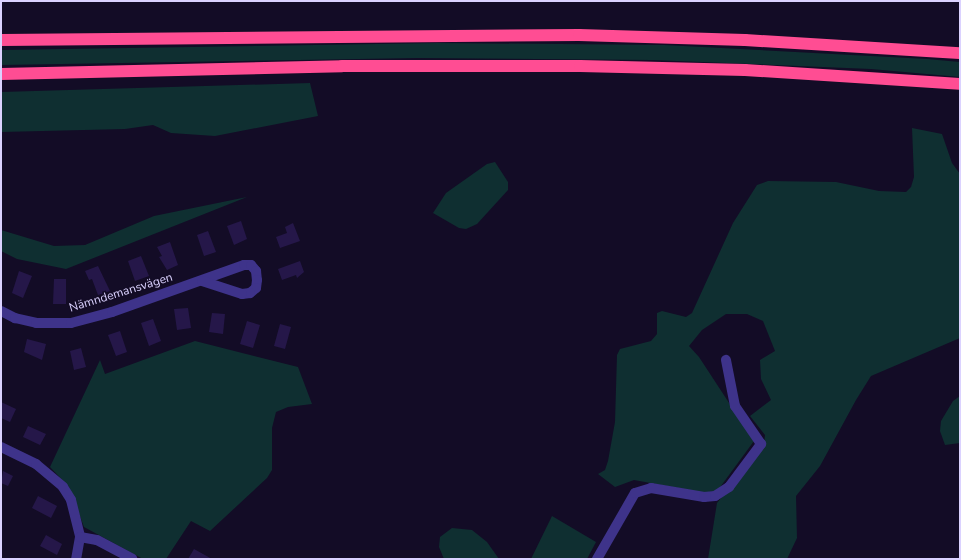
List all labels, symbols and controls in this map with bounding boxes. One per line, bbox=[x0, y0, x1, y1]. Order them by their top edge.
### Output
street label: Nämndemansvägen bbox=[68, 270, 174, 316]

